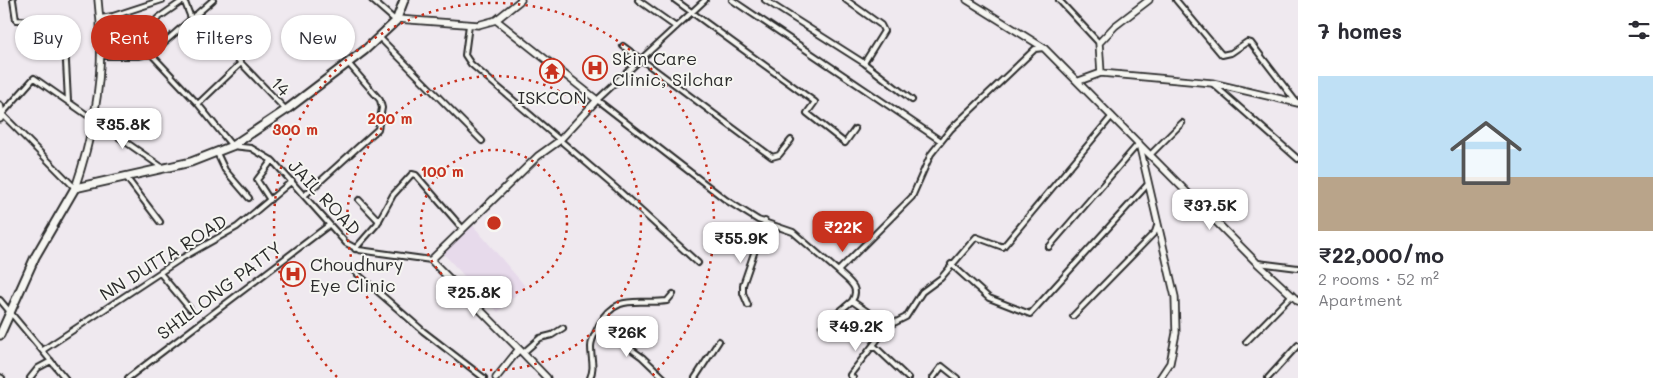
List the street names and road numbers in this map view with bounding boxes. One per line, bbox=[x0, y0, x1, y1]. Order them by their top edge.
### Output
street label: 14 bbox=[266, 71, 296, 101]
street label: JAIL ROAD bbox=[283, 154, 367, 240]
street label: NN DUTTA ROAD bbox=[95, 208, 231, 306]
street label: SHILLONG PATTY bbox=[152, 235, 286, 345]

